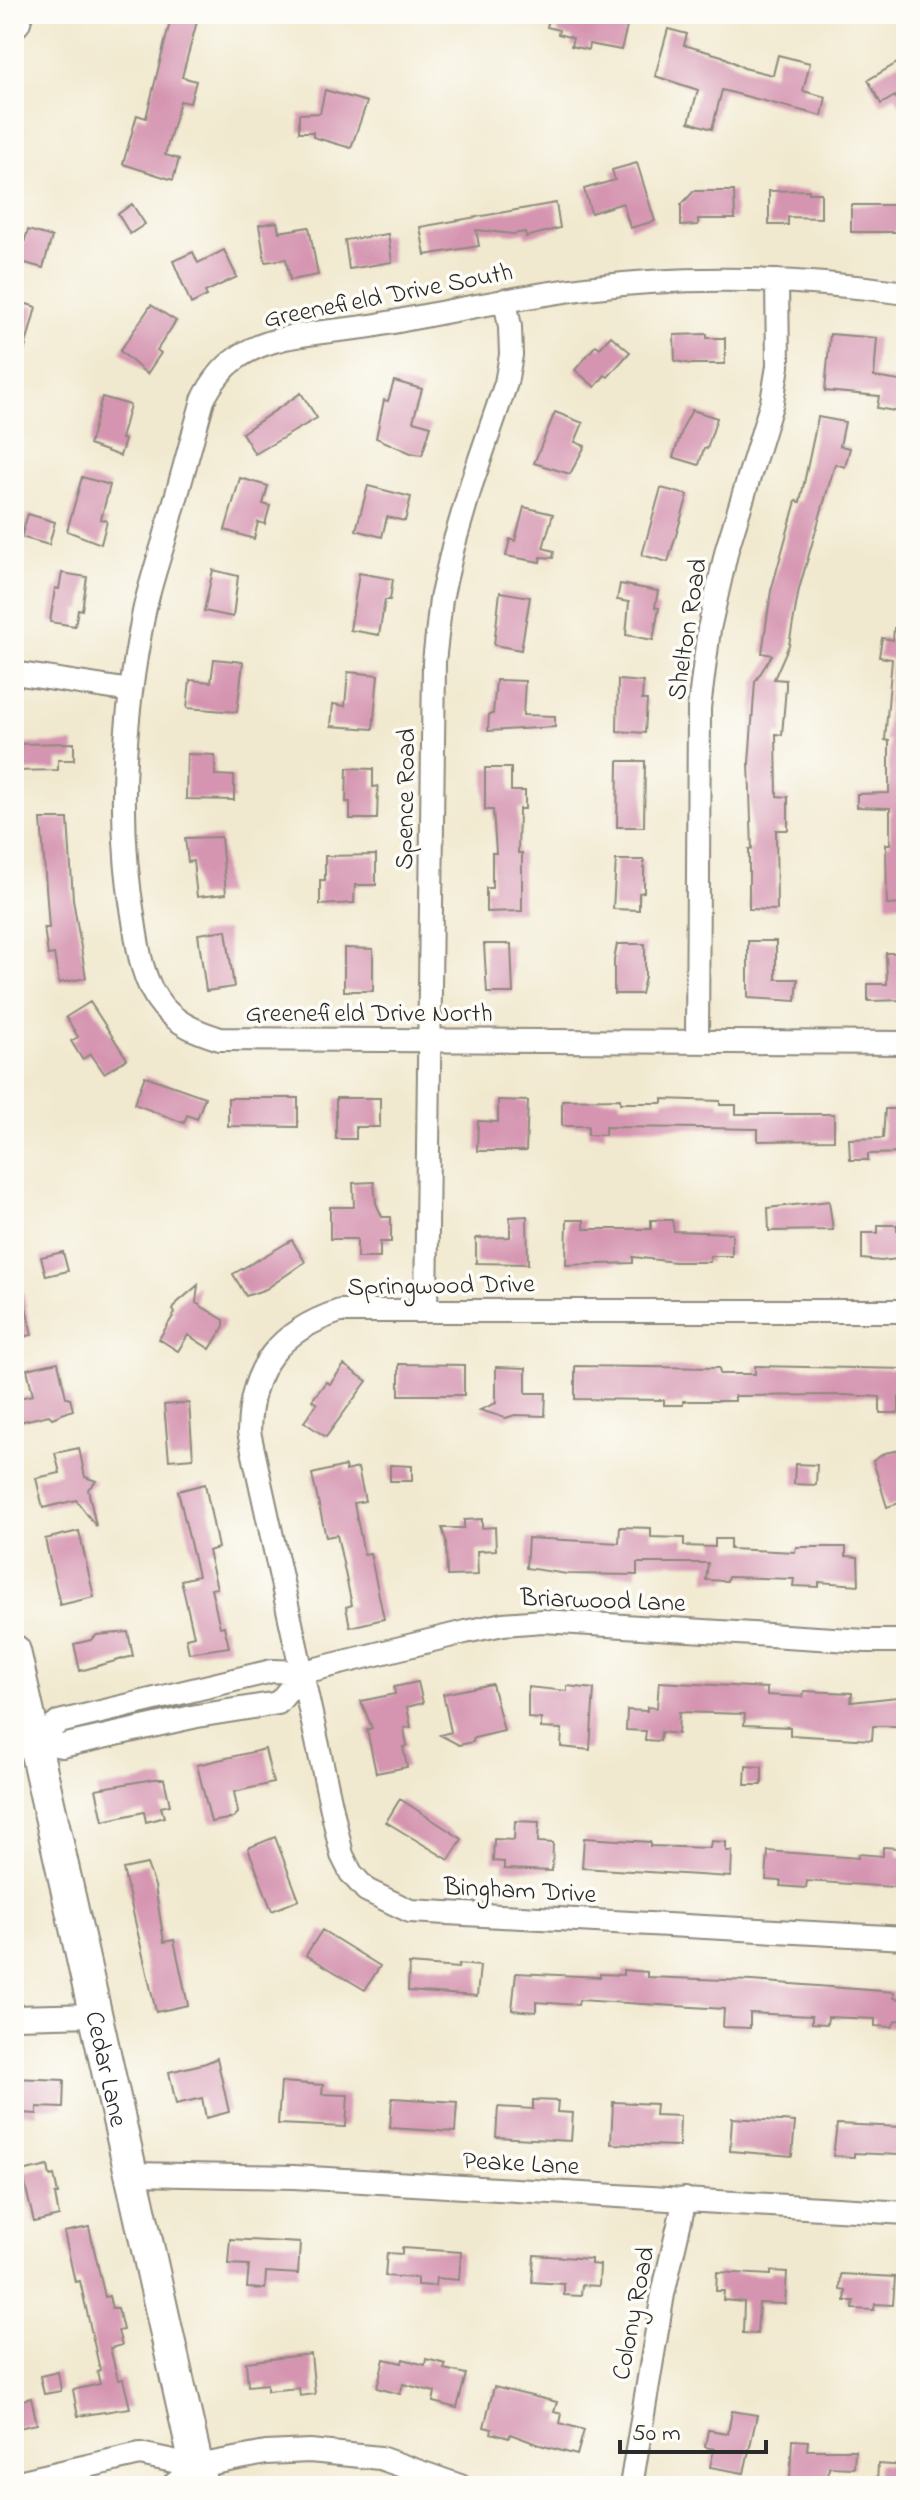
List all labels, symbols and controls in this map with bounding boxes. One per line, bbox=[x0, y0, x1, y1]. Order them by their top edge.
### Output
street label: Greenefield Drive South bbox=[261, 254, 516, 340]
street label: Shelton Road bbox=[659, 555, 719, 703]
street label: Spence Road bbox=[387, 728, 427, 870]
street label: Greenefield Drive North bbox=[245, 996, 493, 1034]
street label: Springwood Drive bbox=[347, 1266, 535, 1308]
street label: Briarwood Lane bbox=[519, 1580, 687, 1624]
street label: Bingham Drive bbox=[441, 1869, 598, 1915]
street label: Cedar Lane bbox=[73, 2008, 136, 2131]
street label: Peake Lane bbox=[461, 2143, 581, 2187]
street label: Colony Road bbox=[603, 2243, 667, 2384]
scale bar bbox=[620, 2404, 766, 2454]
text: 50 m bbox=[632, 2417, 681, 2452]

